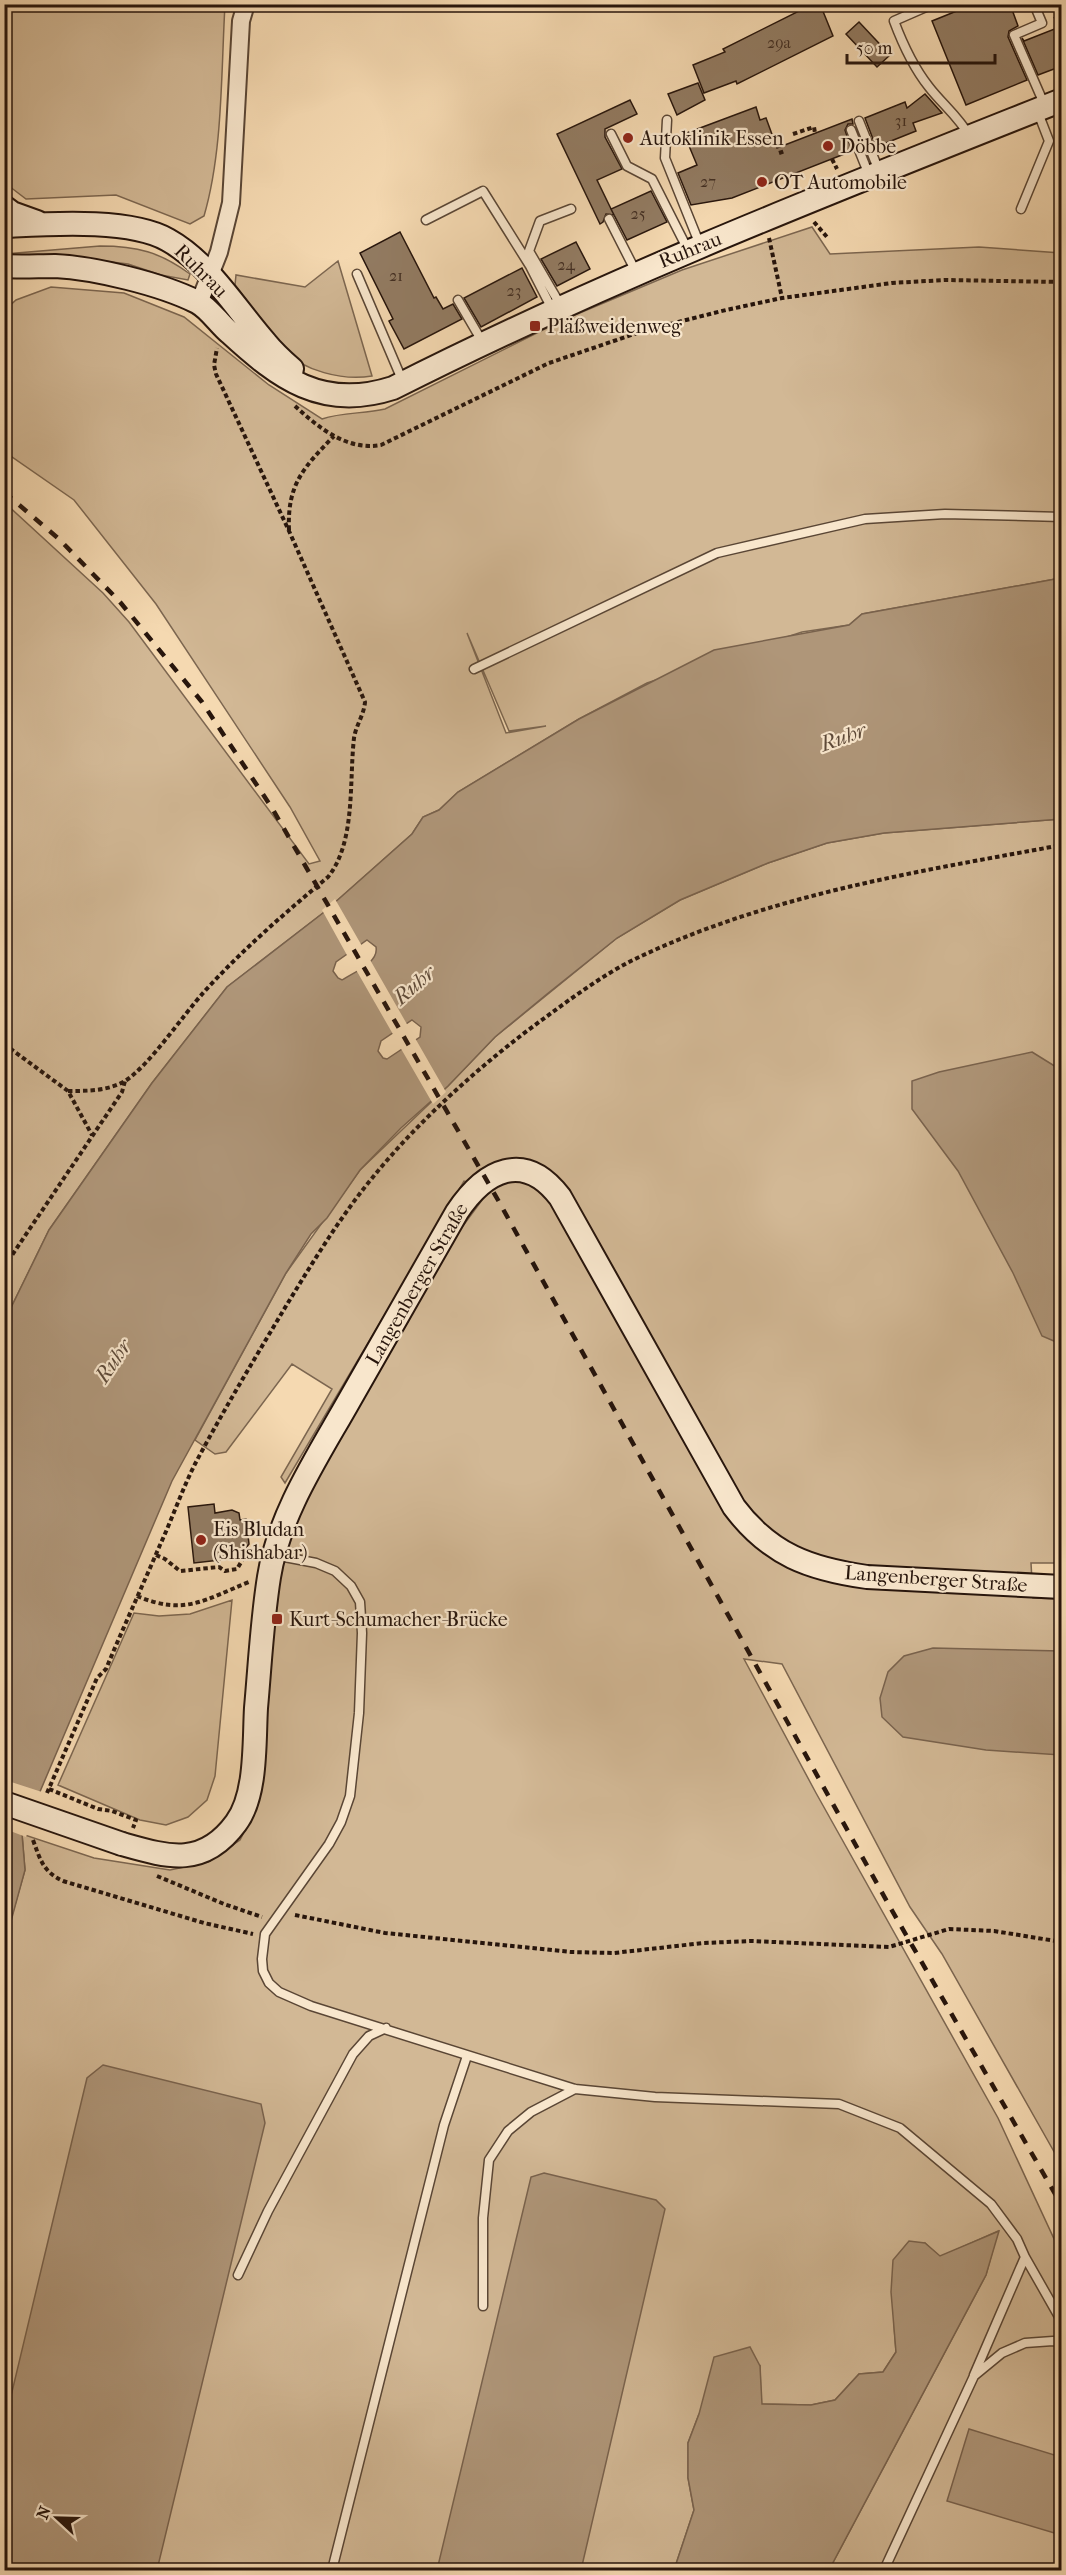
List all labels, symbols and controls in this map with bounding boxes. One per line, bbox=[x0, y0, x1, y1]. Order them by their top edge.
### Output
scale bar bbox=[847, 27, 996, 65]
house number: 29a bbox=[767, 33, 792, 52]
text: 50 m bbox=[856, 38, 893, 59]
house number: 31 bbox=[895, 111, 907, 130]
place label: Autoklinik Essen bbox=[639, 127, 784, 150]
marker: Autoklinik Essen bbox=[621, 131, 635, 145]
place label: Döbbe bbox=[840, 135, 896, 158]
marker: Döbbe bbox=[821, 139, 835, 153]
place label: OT Automobile bbox=[774, 171, 907, 194]
house number: 27 bbox=[700, 172, 716, 191]
marker: OT Automobile bbox=[755, 175, 769, 189]
house number: 25 bbox=[630, 204, 646, 223]
street label: Ruhrau bbox=[655, 227, 725, 273]
street label: Ruhrau bbox=[170, 240, 233, 303]
house number: 24 bbox=[557, 255, 575, 274]
house number: 21 bbox=[389, 266, 403, 285]
house number: 23 bbox=[507, 281, 521, 300]
place label: Pläßweidenweg bbox=[547, 315, 682, 338]
marker: Pläßweidenweg bbox=[528, 319, 542, 333]
water label: Ruhr bbox=[815, 717, 871, 757]
water label: Ruhr bbox=[387, 960, 441, 1011]
street label: Langenberger Straße bbox=[361, 1199, 473, 1369]
water label: Ruhr bbox=[89, 1334, 137, 1389]
place label: Eis Bludan (Shishabar) bbox=[213, 1518, 308, 1564]
marker: Eis Bludan (Shishabar) bbox=[194, 1533, 208, 1547]
street label: Langenberger Straße bbox=[844, 1561, 1028, 1597]
place label: Kurt-Schumacher-Brücke bbox=[289, 1608, 508, 1631]
marker: Kurt-Schumacher-Brücke bbox=[270, 1612, 284, 1626]
north arrow bbox=[27, 2488, 87, 2548]
text: N bbox=[32, 2503, 55, 2522]

